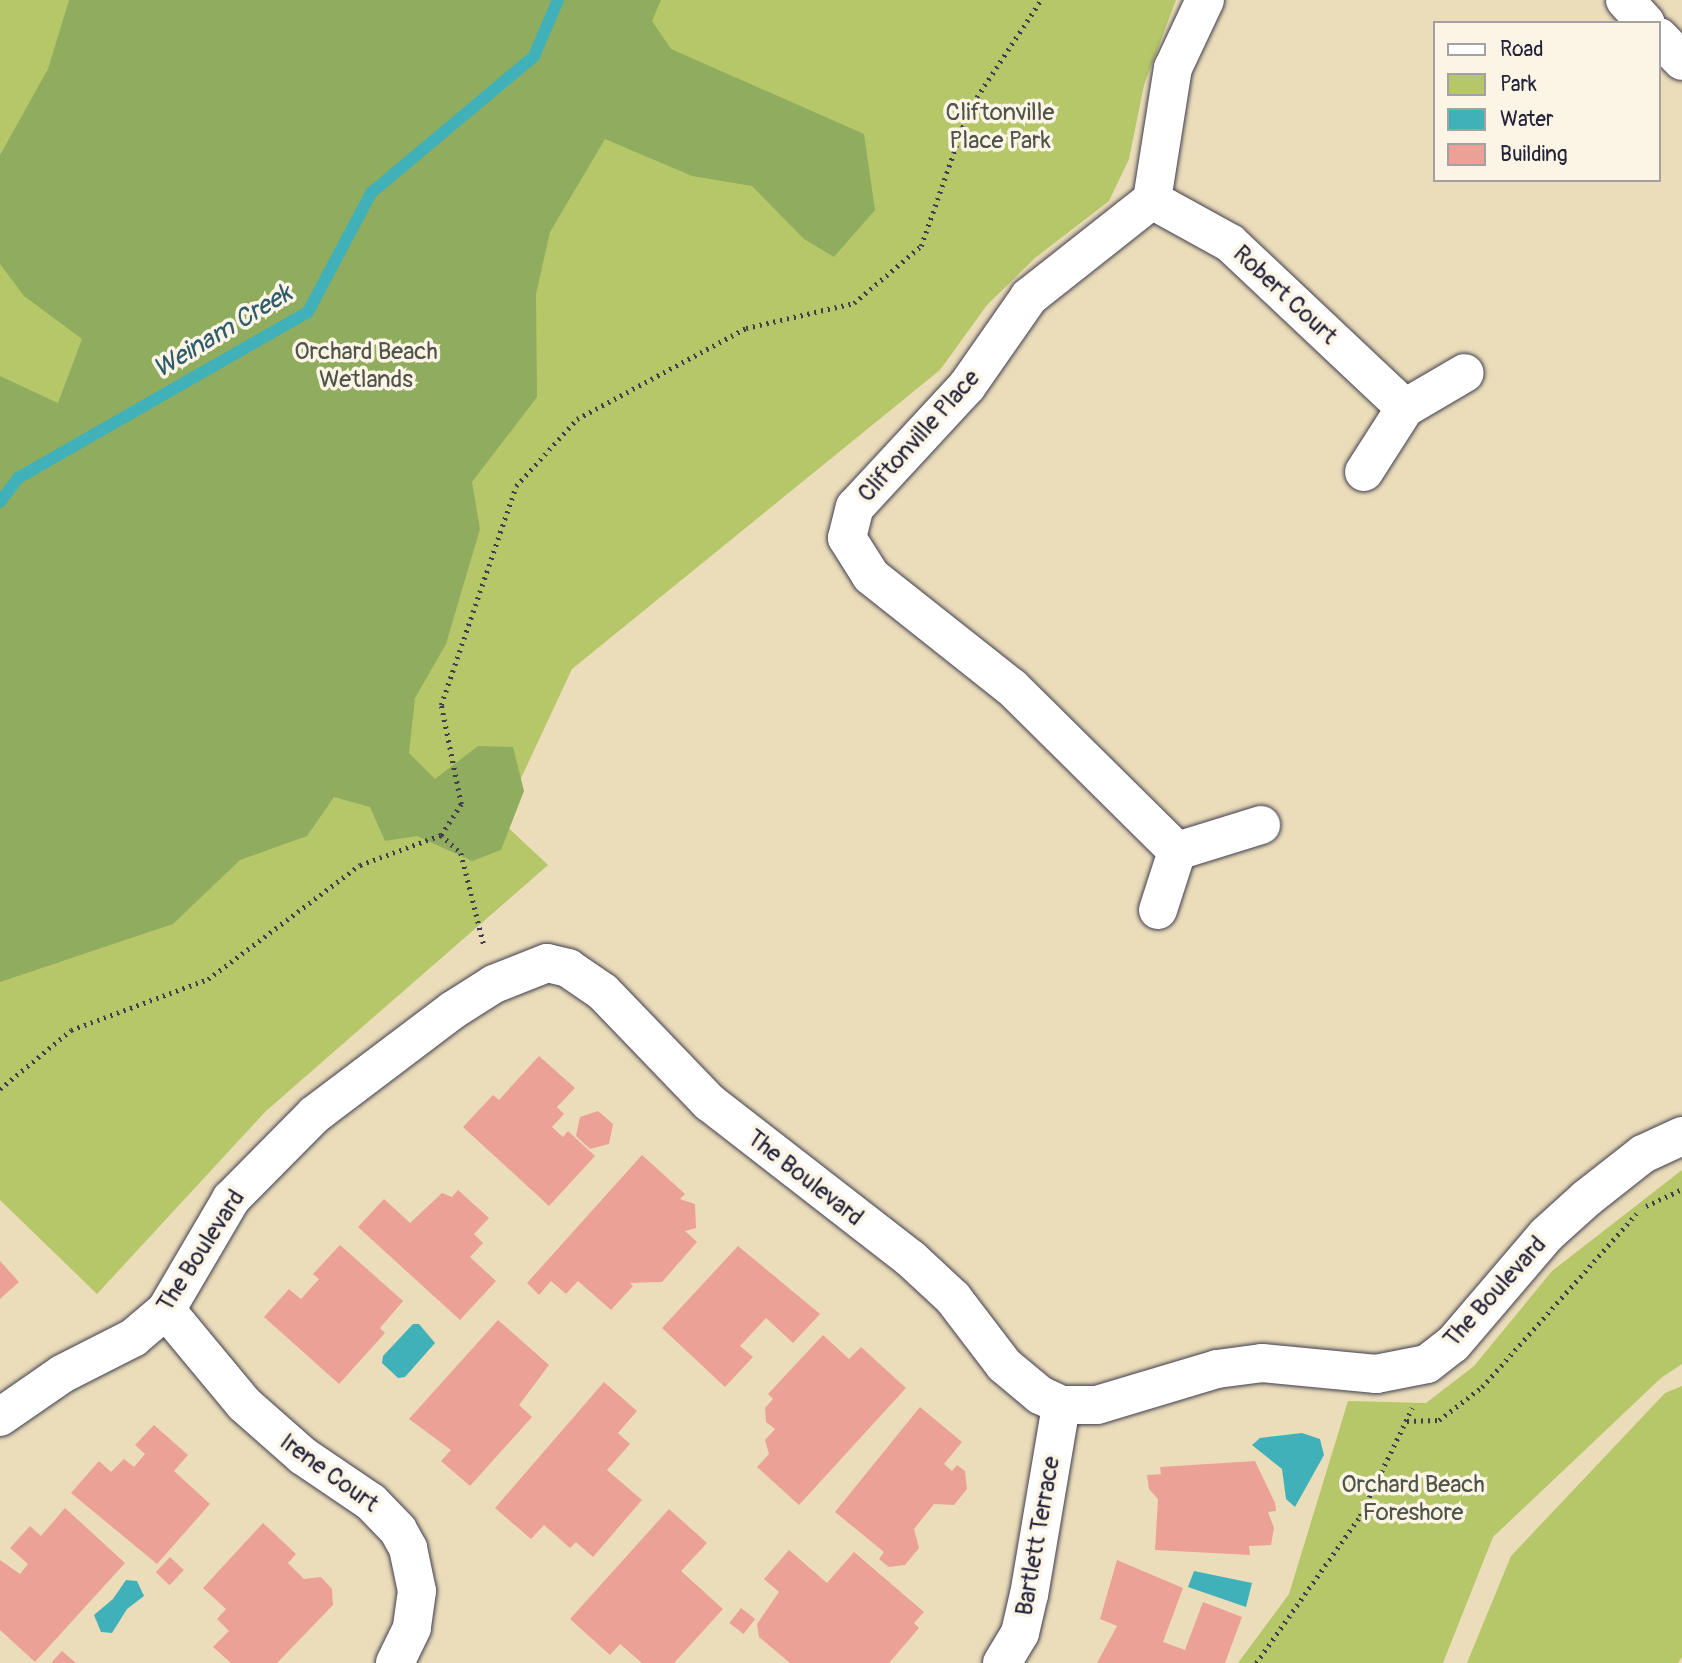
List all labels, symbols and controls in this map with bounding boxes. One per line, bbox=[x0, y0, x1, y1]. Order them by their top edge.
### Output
legend bbox=[1434, 21, 1661, 182]
text: Road bbox=[1500, 36, 1544, 63]
text: Park bbox=[1500, 71, 1537, 98]
park label: Cliftonville Place Park bbox=[946, 99, 1054, 155]
text: Water bbox=[1500, 106, 1553, 133]
text: Building bbox=[1500, 141, 1567, 168]
street label: Robert Court bbox=[1227, 240, 1343, 350]
water label: Weinam Creek bbox=[148, 278, 298, 386]
park label: Orchard Beach Wetlands bbox=[294, 338, 438, 394]
street label: Cliftonville Place bbox=[852, 364, 986, 508]
street label: The Boulevard bbox=[741, 1124, 869, 1232]
street label: The Boulevard bbox=[151, 1185, 251, 1317]
street label: The Boulevard bbox=[1438, 1231, 1552, 1353]
street label: Irene Court bbox=[274, 1428, 384, 1518]
street label: Bartlett Terrace bbox=[1010, 1454, 1066, 1618]
park label: Orchard Beach Foreshore bbox=[1341, 1471, 1485, 1527]

